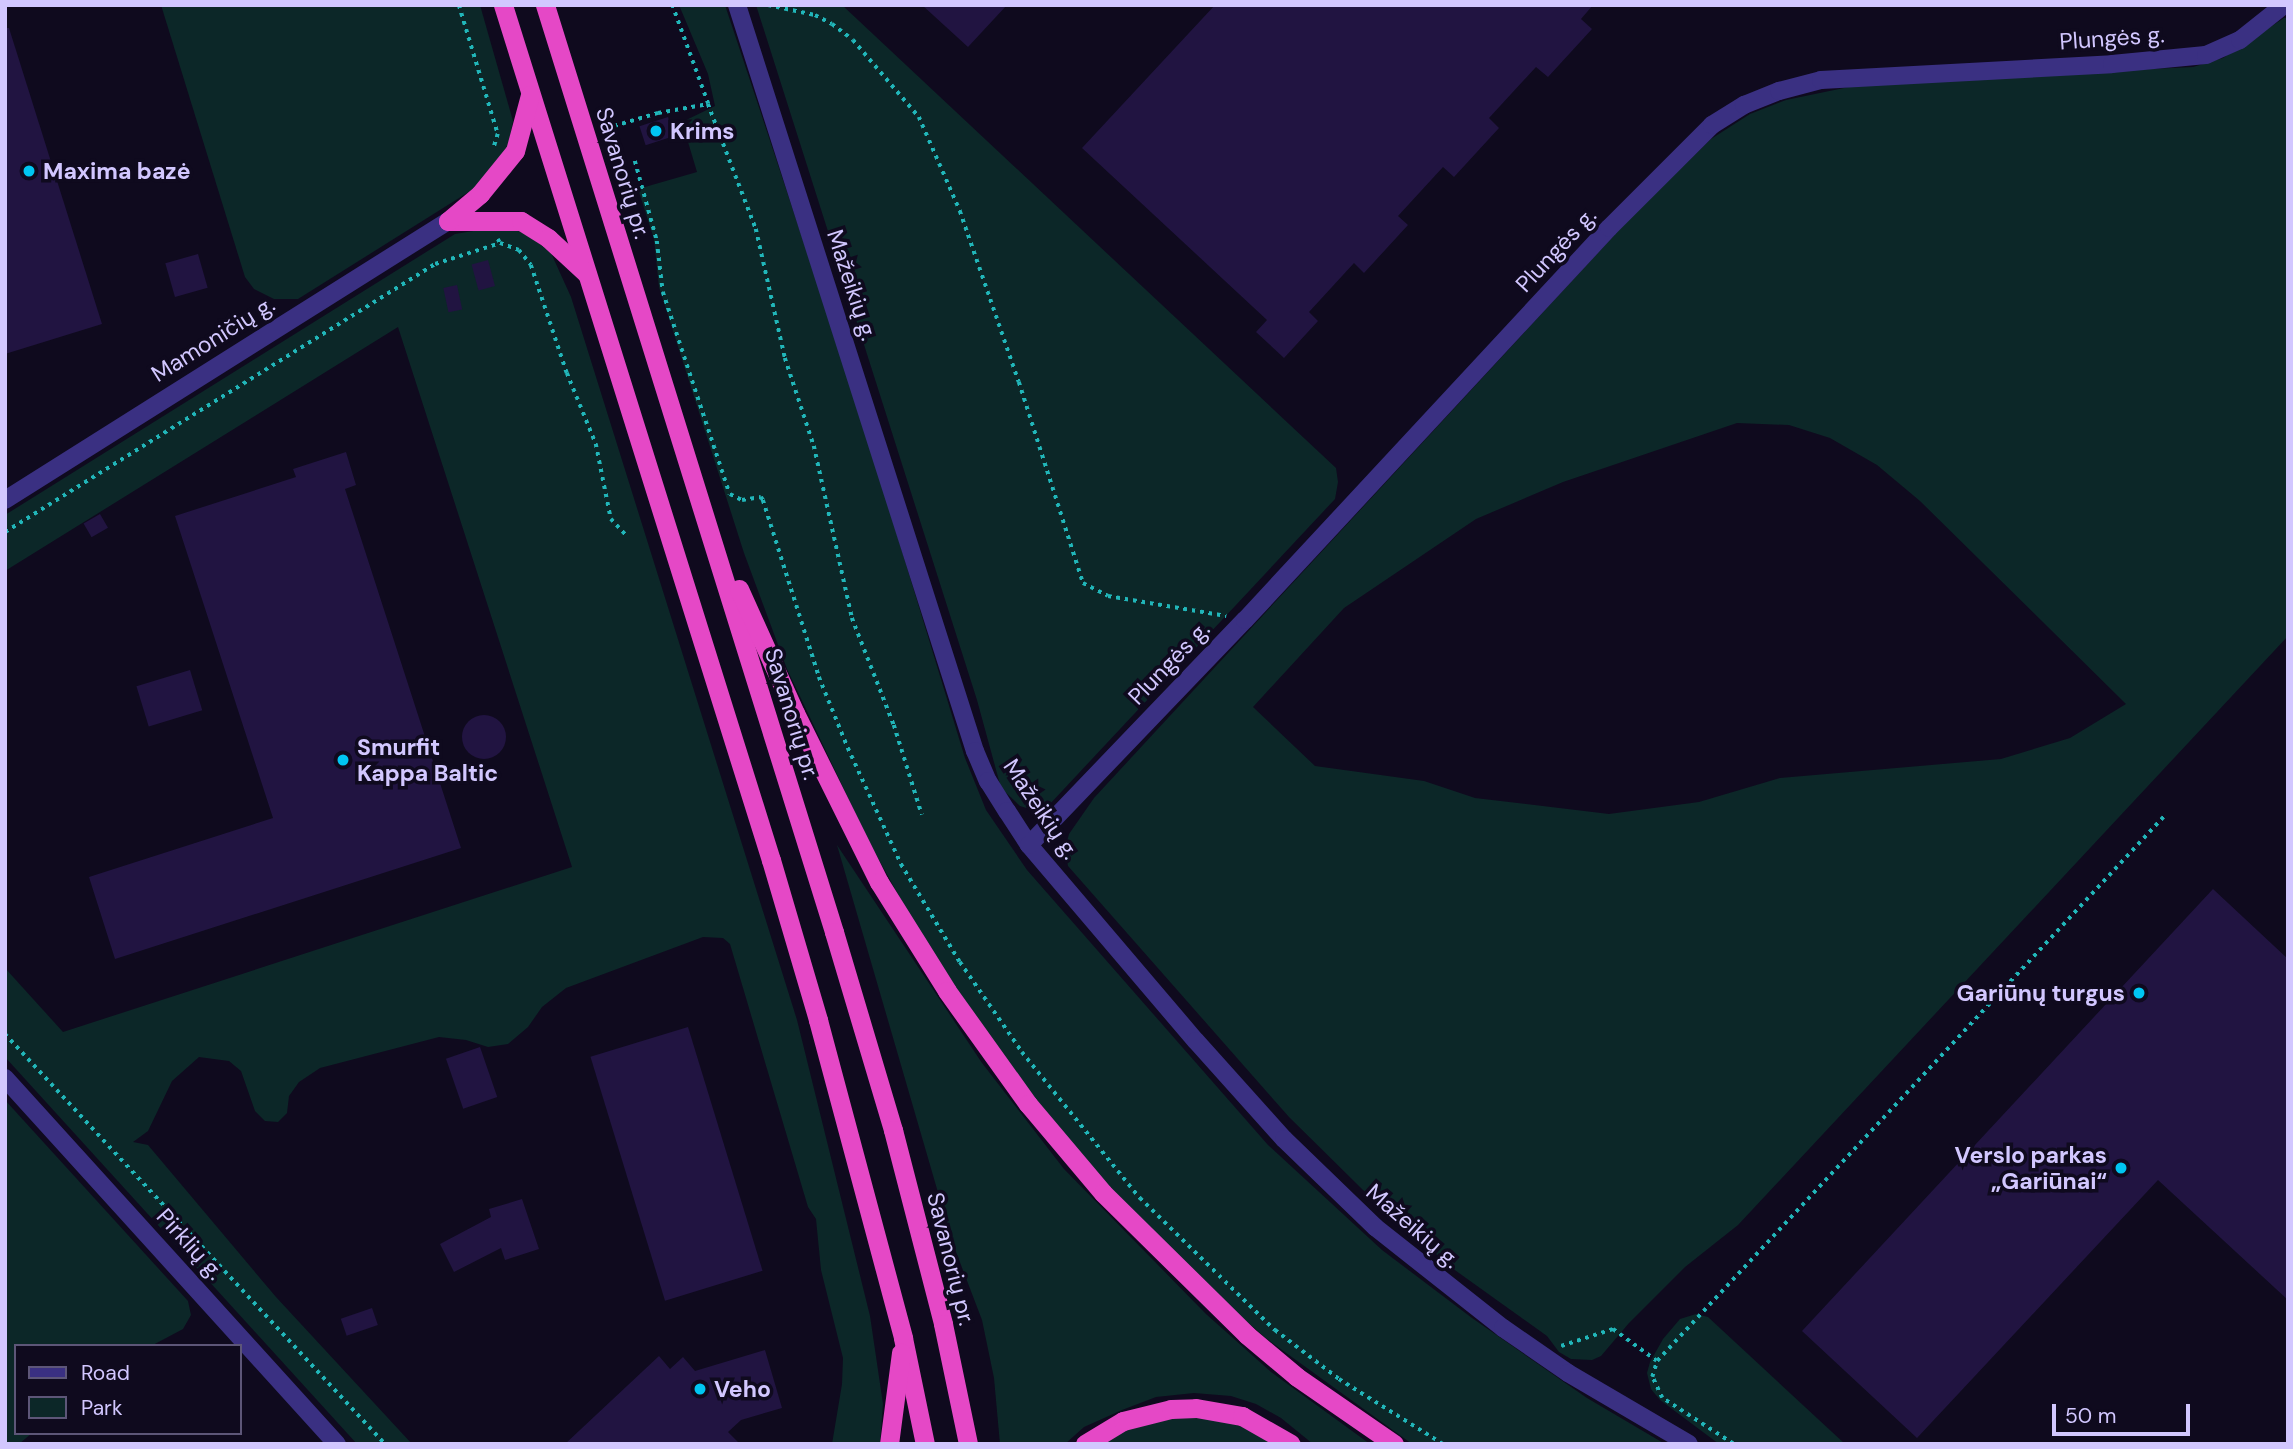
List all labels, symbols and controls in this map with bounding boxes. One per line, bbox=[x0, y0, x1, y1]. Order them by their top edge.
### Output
street label: Plungės g. bbox=[2058, 21, 2166, 55]
street label: Savanorių pr. bbox=[590, 104, 656, 242]
place label: Krims bbox=[670, 117, 735, 145]
marker: Krims bbox=[648, 123, 664, 139]
place label: Maxima bazė bbox=[43, 157, 190, 185]
marker: Maxima bazė bbox=[21, 163, 37, 179]
street label: Plungės g. bbox=[1510, 202, 1602, 298]
street label: Mažeikių g. bbox=[821, 226, 883, 344]
street label: Mamoničių g. bbox=[146, 290, 280, 388]
street label: Plungės g. bbox=[1122, 616, 1216, 710]
street label: Savanorių pr. bbox=[759, 645, 825, 783]
place label: Smurfit Kappa Baltic bbox=[357, 733, 498, 787]
marker: Smurfit Kappa Baltic bbox=[335, 752, 351, 768]
street label: Mažeikių g. bbox=[997, 754, 1085, 864]
place label: Gariūnų turgus bbox=[1957, 979, 2125, 1007]
marker: Gariūnų turgus bbox=[2131, 985, 2147, 1001]
place label: Verslo parkas „Gariūnai“ bbox=[1955, 1141, 2107, 1195]
marker: Verslo parkas „Gariūnai“ bbox=[2113, 1160, 2129, 1176]
street label: Mažeikių g. bbox=[1361, 1178, 1465, 1274]
street label: Savanorių pr. bbox=[921, 1190, 981, 1328]
street label: Pirklių g. bbox=[151, 1203, 229, 1285]
legend bbox=[14, 1344, 242, 1435]
text: Road bbox=[81, 1359, 130, 1387]
place label: Veho bbox=[714, 1375, 771, 1403]
marker: Veho bbox=[692, 1381, 708, 1397]
scale bar bbox=[2055, 1390, 2193, 1434]
text: Park bbox=[81, 1394, 122, 1422]
text: 50 m bbox=[2065, 1402, 2116, 1430]

